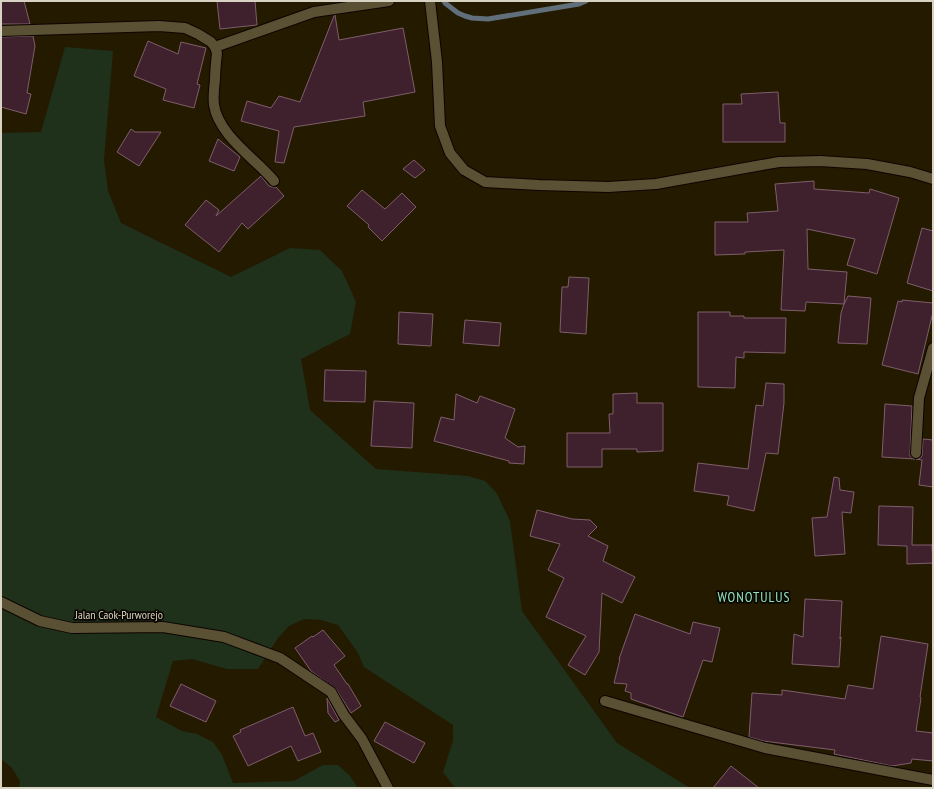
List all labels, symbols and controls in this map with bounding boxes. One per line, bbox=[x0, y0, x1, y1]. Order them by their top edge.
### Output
district label: WONOTULUS bbox=[717, 588, 791, 606]
street label: Jalan Caok-Purworejo bbox=[74, 607, 163, 622]

